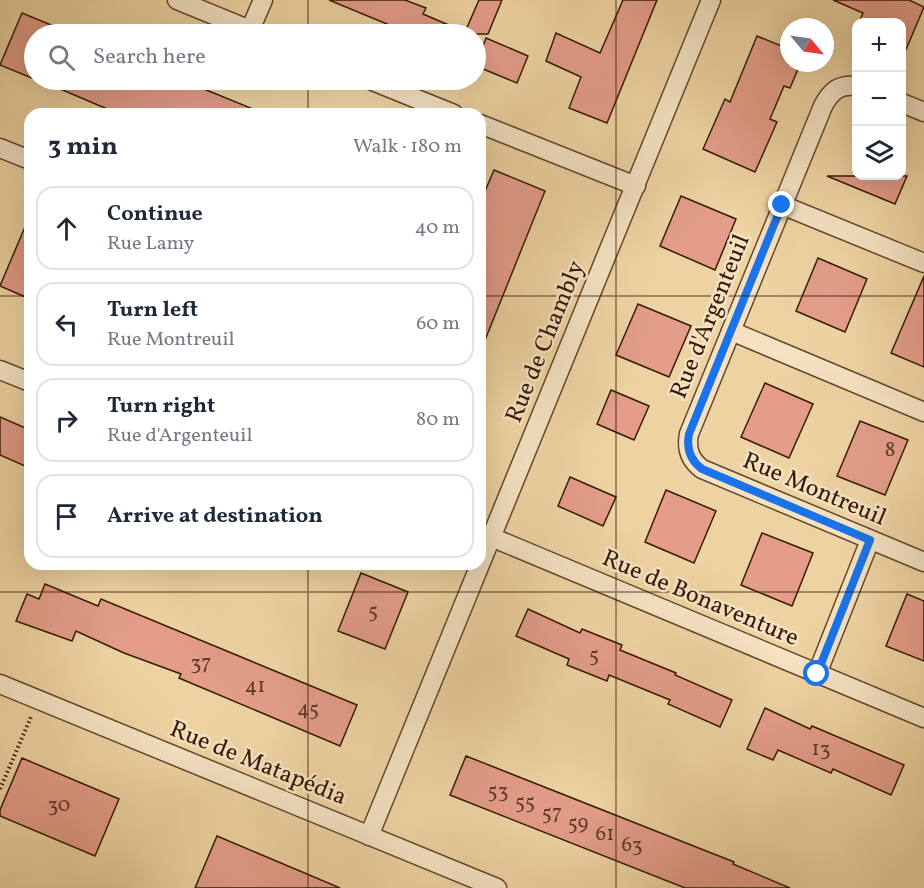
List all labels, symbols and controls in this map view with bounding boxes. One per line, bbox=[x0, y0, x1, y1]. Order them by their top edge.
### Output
north arrow bbox=[780, 18, 834, 72]
map controls bbox=[852, 18, 906, 180]
button: + bbox=[852, 18, 906, 72]
search box bbox=[24, 24, 486, 90]
icon: search bbox=[45, 41, 78, 74]
text: Search here bbox=[93, 42, 206, 73]
button: − bbox=[852, 72, 906, 126]
button: layers bbox=[852, 126, 906, 180]
text: 3 min bbox=[48, 129, 118, 165]
text: Walk · 180 m bbox=[353, 133, 462, 161]
route end bbox=[768, 191, 794, 217]
text: Continue bbox=[107, 199, 203, 230]
icon: ahead bbox=[50, 212, 83, 245]
text: 40 m bbox=[415, 214, 460, 242]
text: Rue Lamy bbox=[107, 230, 194, 258]
street label: Rue d'Argenteuil bbox=[663, 230, 759, 404]
street label: Rue de Chambly bbox=[498, 256, 594, 428]
text: Turn left bbox=[107, 295, 198, 326]
icon: left bbox=[50, 308, 83, 341]
text: 60 m bbox=[416, 310, 460, 338]
text: Rue Montreuil bbox=[107, 326, 234, 354]
text: Turn right bbox=[107, 391, 215, 422]
icon: right bbox=[50, 404, 83, 437]
text: 80 m bbox=[416, 406, 460, 434]
text: Rue d'Argenteuil bbox=[107, 422, 252, 450]
house number: 8 bbox=[885, 436, 895, 465]
street label: Rue Montreuil bbox=[737, 444, 891, 536]
icon: arrive bbox=[50, 500, 83, 533]
text: Arrive at destination bbox=[107, 501, 323, 532]
street label: Rue de Bonaventure bbox=[596, 542, 804, 656]
house number: 5 bbox=[368, 597, 378, 626]
house number: 5 bbox=[589, 641, 599, 670]
house number: 37 bbox=[191, 649, 211, 678]
route start bbox=[803, 660, 829, 686]
house number: 41 bbox=[245, 672, 265, 701]
house number: 45 bbox=[297, 695, 319, 724]
street label: Rue de Matapédia bbox=[164, 713, 352, 815]
house number: 13 bbox=[812, 735, 830, 764]
house number: 53 bbox=[488, 777, 508, 806]
house number: 55 bbox=[515, 788, 535, 817]
house number: 30 bbox=[48, 791, 70, 820]
house number: 57 bbox=[542, 799, 562, 828]
house number: 59 bbox=[568, 809, 588, 838]
house number: 61 bbox=[596, 820, 614, 849]
house number: 63 bbox=[621, 831, 643, 860]

